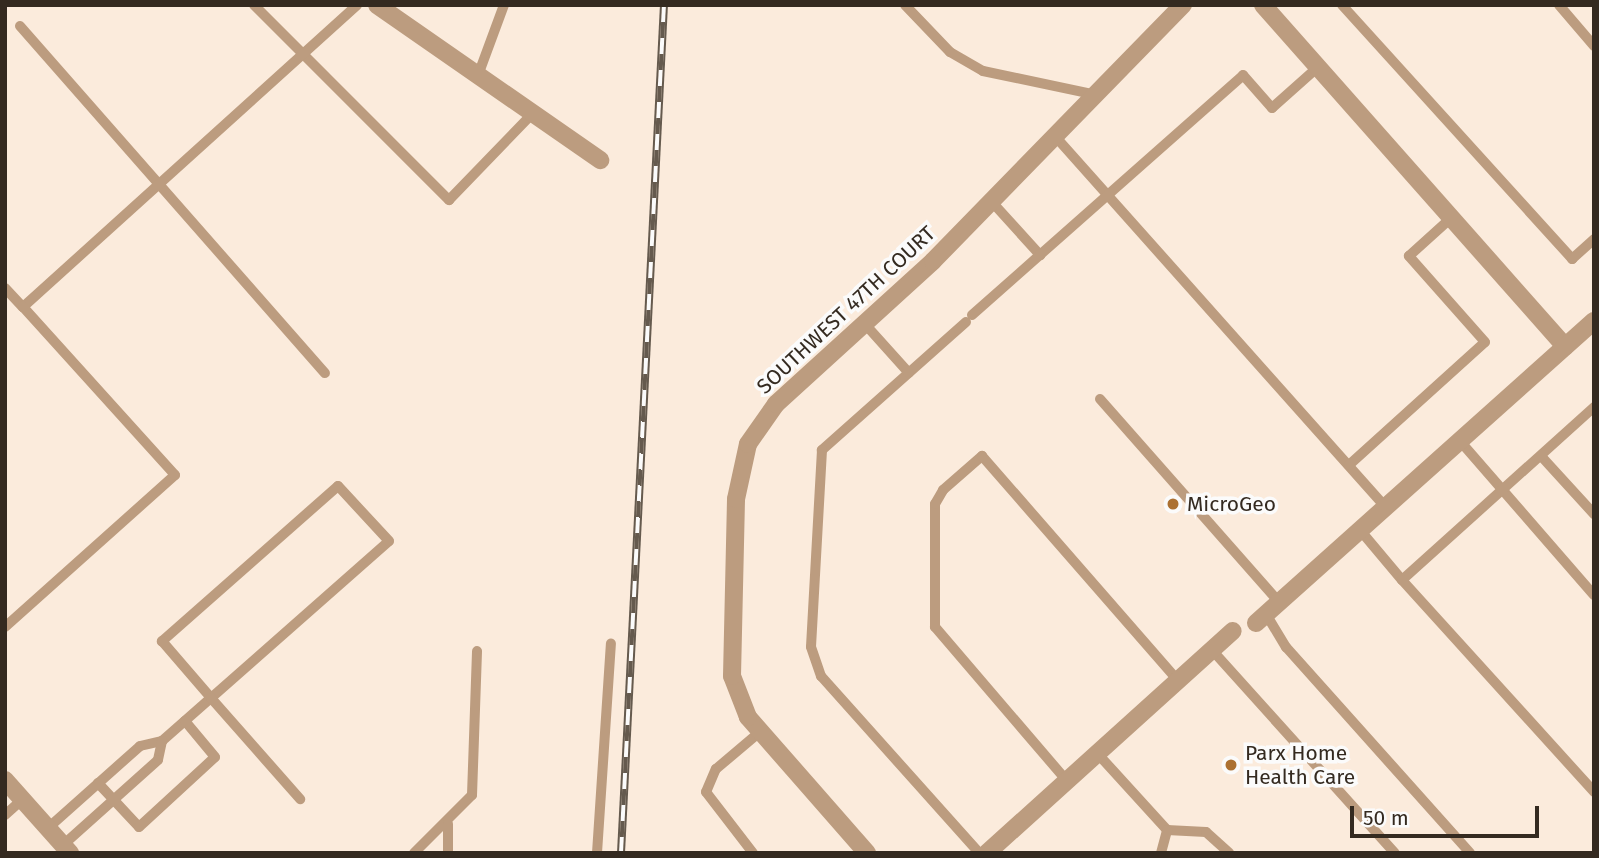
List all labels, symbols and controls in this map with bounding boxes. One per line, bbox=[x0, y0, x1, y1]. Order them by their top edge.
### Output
street label: SOUTHWEST 47TH COURT bbox=[752, 221, 940, 399]
place label: MicroGeo bbox=[1187, 491, 1276, 517]
marker: MicroGeo bbox=[1165, 496, 1181, 512]
place label: Parx Home Health Care bbox=[1245, 740, 1355, 790]
marker: Parx Home Health Care bbox=[1223, 757, 1239, 773]
scale bar bbox=[1354, 792, 1543, 836]
text: 50 m bbox=[1363, 805, 1409, 831]

